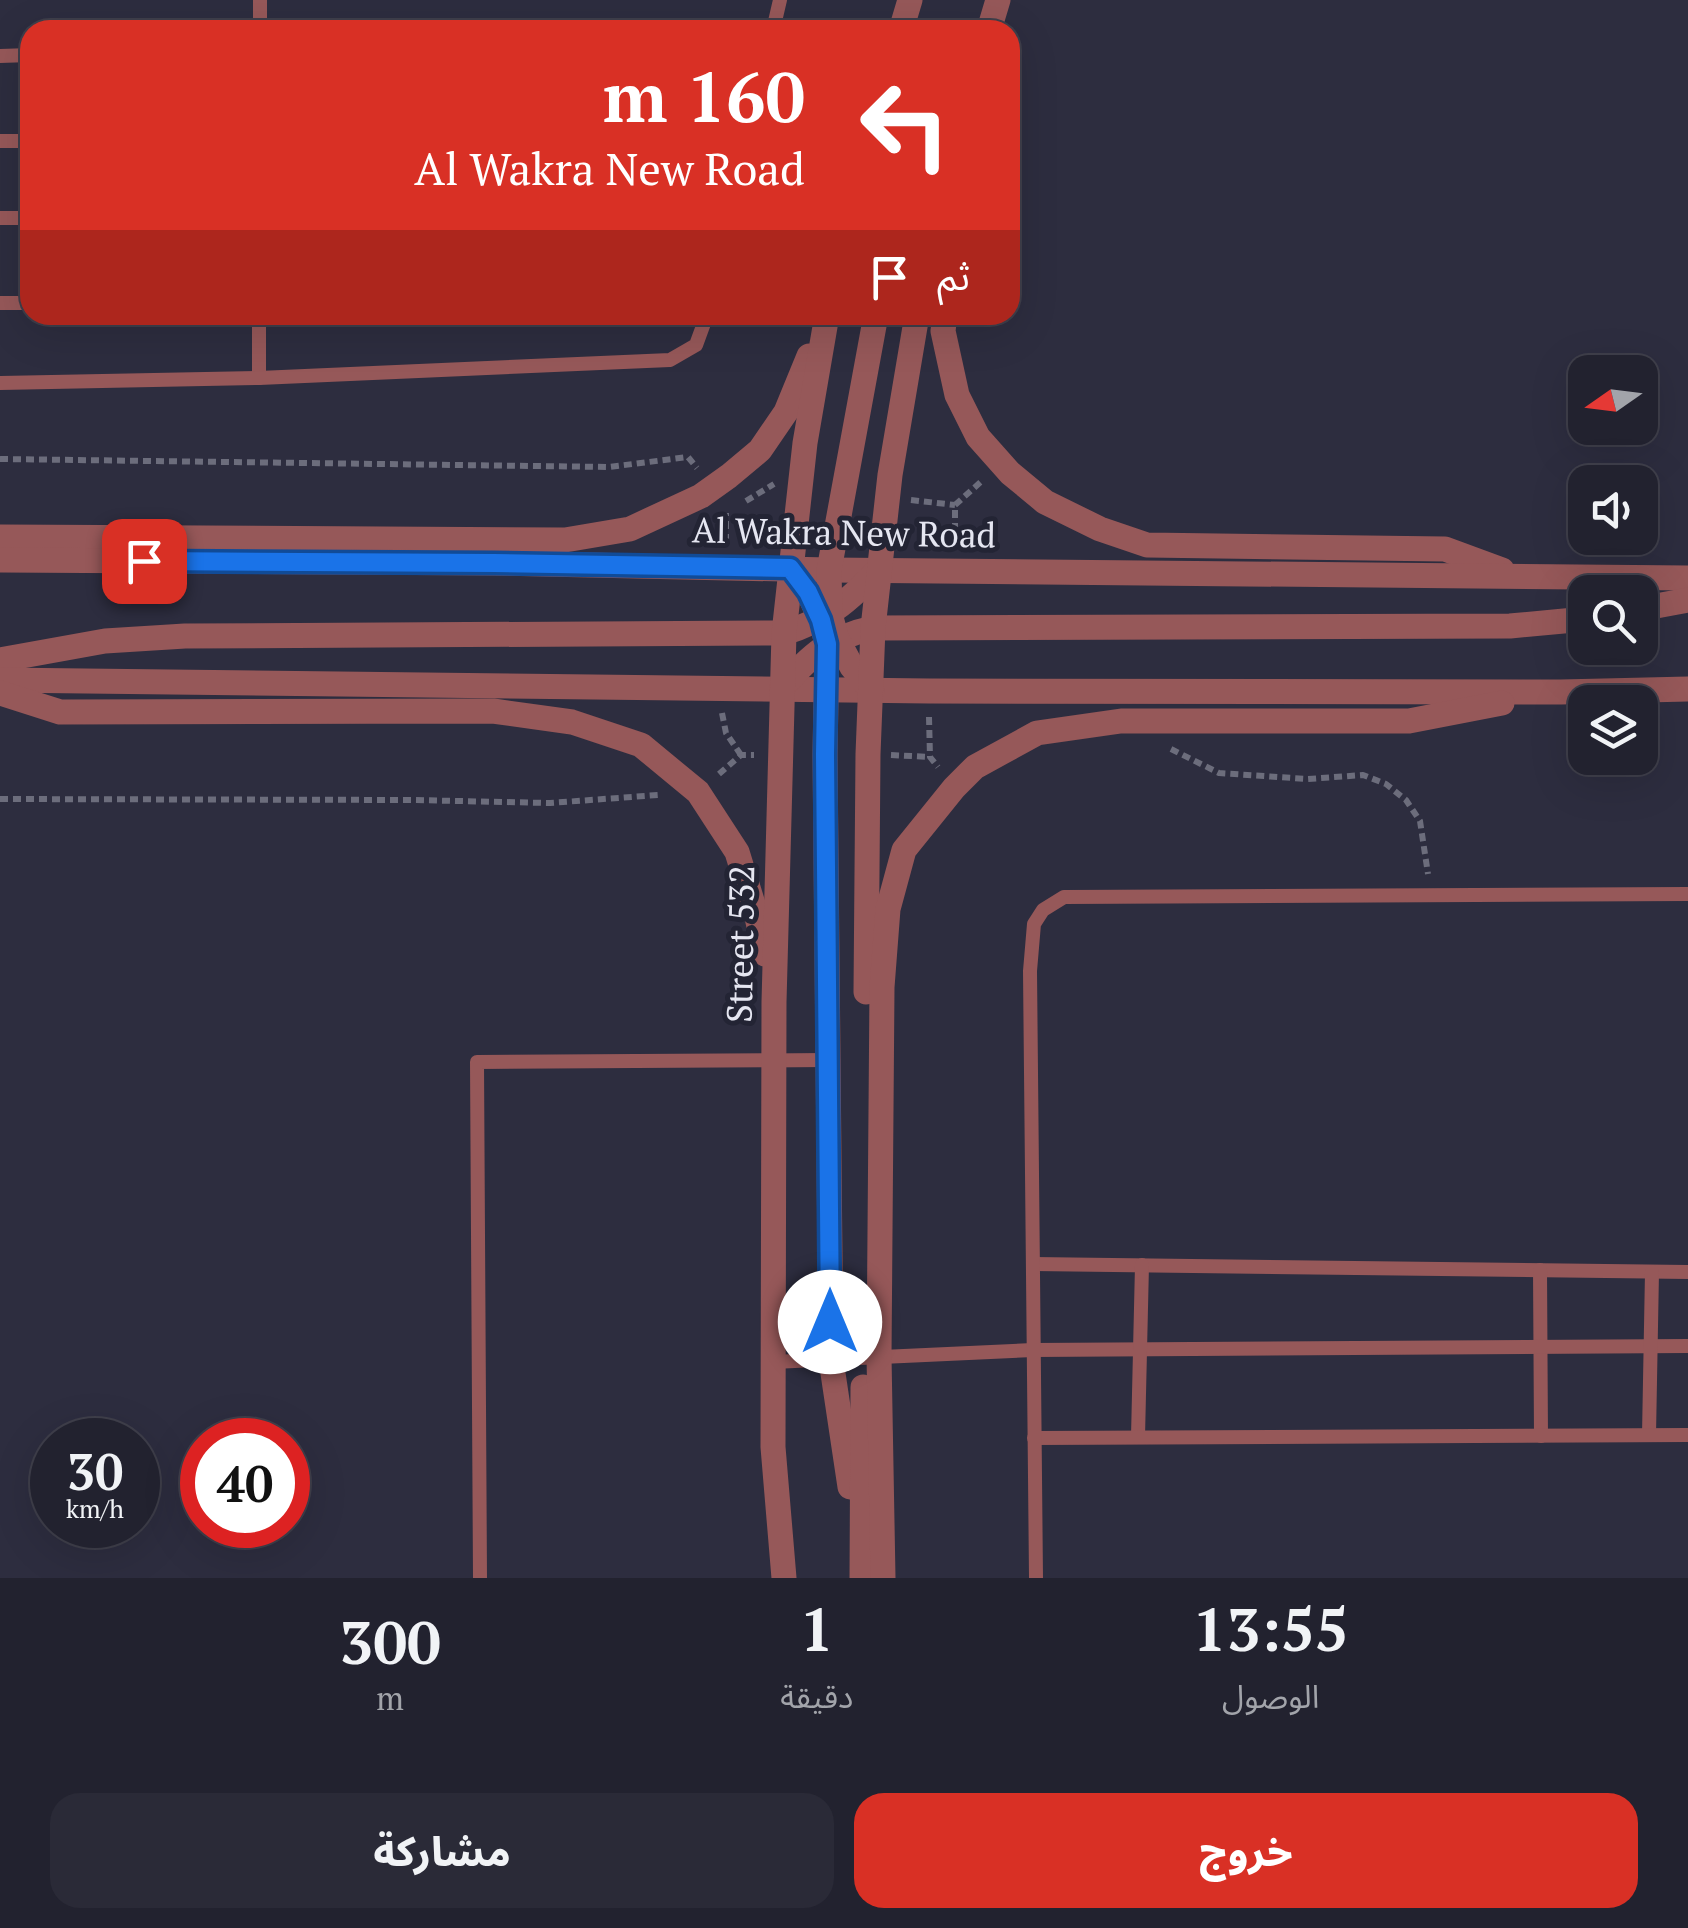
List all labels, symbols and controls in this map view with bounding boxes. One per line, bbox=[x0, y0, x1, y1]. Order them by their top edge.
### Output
text: 160 m bbox=[603, 49, 805, 142]
icon: left bbox=[840, 60, 970, 190]
text: Al Wakra New Road bbox=[414, 138, 805, 198]
icon: arrive bbox=[862, 250, 917, 305]
text: ثم bbox=[937, 251, 970, 301]
north arrow bbox=[1568, 355, 1658, 445]
map controls bbox=[1568, 355, 1658, 775]
button: sound bbox=[1568, 465, 1658, 555]
street label: Al Wakra New Road bbox=[692, 506, 996, 558]
pin bbox=[102, 519, 187, 604]
icon: arrive bbox=[117, 534, 172, 589]
button: search bbox=[1568, 575, 1658, 665]
button: layers bbox=[1568, 685, 1658, 775]
street label: Street 532 bbox=[716, 865, 764, 1023]
position arrow bbox=[778, 1270, 882, 1374]
speed limit sign: 40 bbox=[180, 1418, 310, 1548]
text: 30 bbox=[67, 1438, 123, 1504]
text: km/h bbox=[66, 1492, 124, 1525]
text: 1 bbox=[800, 1589, 834, 1668]
text: 13:55 bbox=[1193, 1589, 1349, 1668]
text: 300 bbox=[339, 1602, 441, 1681]
text: دقيقة bbox=[780, 1675, 853, 1717]
text: الوصول bbox=[1222, 1675, 1319, 1717]
text: m bbox=[376, 1677, 404, 1719]
button: مشاركة bbox=[50, 1793, 834, 1908]
button: خروج bbox=[854, 1793, 1638, 1908]

